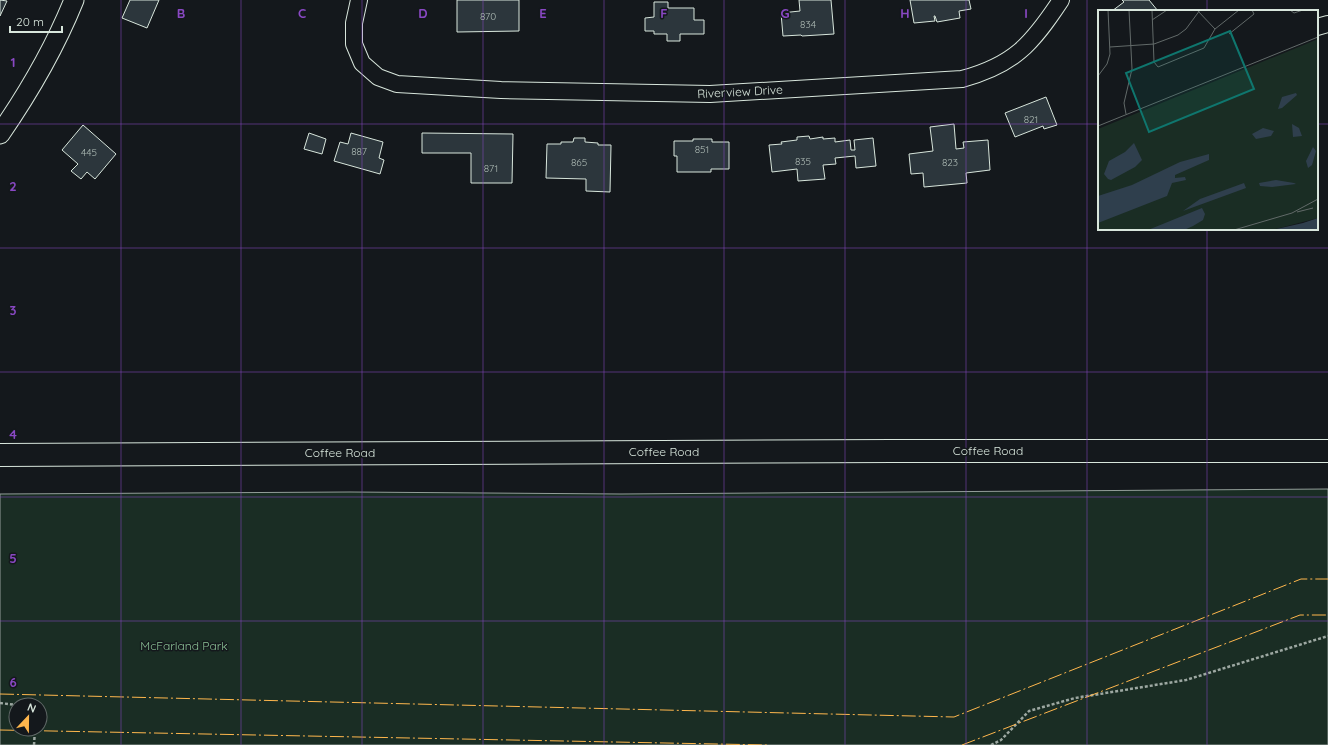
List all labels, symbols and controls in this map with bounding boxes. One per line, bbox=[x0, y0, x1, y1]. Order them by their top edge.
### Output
text: B bbox=[177, 5, 185, 21]
text: C bbox=[298, 5, 306, 21]
text: D bbox=[418, 5, 428, 21]
text: E bbox=[539, 5, 547, 21]
text: F bbox=[660, 5, 668, 21]
text: G bbox=[780, 5, 790, 21]
text: H bbox=[900, 5, 910, 21]
text: I bbox=[1024, 5, 1028, 21]
scale bar bbox=[10, 8, 62, 34]
house number: 870 bbox=[480, 10, 496, 23]
inset map bbox=[1098, 10, 1318, 230]
text: 20 m bbox=[16, 14, 44, 29]
house number: 834 bbox=[800, 18, 816, 31]
text: 1 bbox=[10, 54, 16, 70]
street label: Riverview Drive bbox=[697, 82, 783, 101]
house number: 821 bbox=[1024, 113, 1038, 126]
house number: 851 bbox=[695, 143, 709, 156]
house number: 887 bbox=[351, 145, 367, 158]
house number: 445 bbox=[81, 146, 97, 159]
house number: 835 bbox=[795, 155, 811, 168]
house number: 865 bbox=[571, 156, 587, 169]
house number: 823 bbox=[942, 156, 958, 169]
house number: 871 bbox=[484, 162, 498, 175]
text: 2 bbox=[9, 178, 17, 194]
text: 3 bbox=[10, 302, 17, 318]
text: 4 bbox=[9, 426, 17, 442]
street label: Coffee Road bbox=[953, 443, 1023, 458]
street label: Coffee Road bbox=[629, 444, 699, 459]
street label: Coffee Road bbox=[305, 445, 375, 460]
text: 5 bbox=[9, 550, 17, 566]
park label: McFarland Park bbox=[140, 638, 228, 653]
text: 6 bbox=[9, 674, 17, 690]
north arrow bbox=[8, 697, 48, 737]
text: N bbox=[25, 700, 38, 716]

